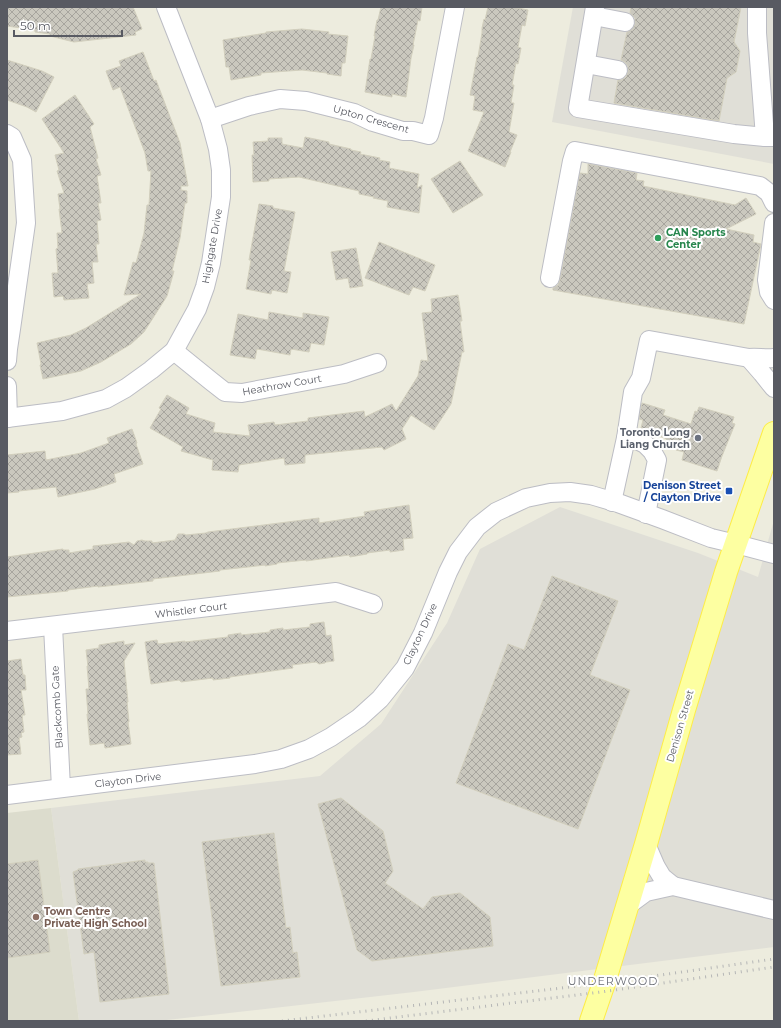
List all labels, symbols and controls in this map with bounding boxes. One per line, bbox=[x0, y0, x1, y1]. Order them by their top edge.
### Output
scale bar bbox=[14, 12, 122, 38]
text: 50 m bbox=[20, 18, 51, 33]
street label: Upton Crescent bbox=[331, 102, 411, 136]
street label: Highgate Drive bbox=[199, 207, 225, 285]
place label: CAN Sports Center bbox=[666, 226, 726, 251]
marker: CAN Sports Center bbox=[653, 233, 663, 243]
street label: Heathrow Court bbox=[241, 372, 323, 398]
place label: Toronto Long Liang Church bbox=[620, 426, 690, 451]
marker: Toronto Long Liang Church bbox=[693, 433, 703, 443]
place label: Denison Street / Clayton Drive bbox=[643, 479, 722, 504]
marker: Denison Street / Clayton Drive bbox=[724, 486, 734, 496]
street label: Whistler Court bbox=[154, 599, 228, 621]
street label: Clayton Drive bbox=[400, 601, 440, 667]
street label: Blackcomb Gate bbox=[48, 665, 66, 749]
street label: Denison Street bbox=[663, 688, 697, 764]
street label: Clayton Drive bbox=[94, 769, 162, 791]
place label: Town Centre Private High School bbox=[44, 905, 147, 930]
marker: Town Centre Private High School bbox=[31, 912, 41, 922]
district label: UNDERWOOD bbox=[568, 974, 658, 988]

